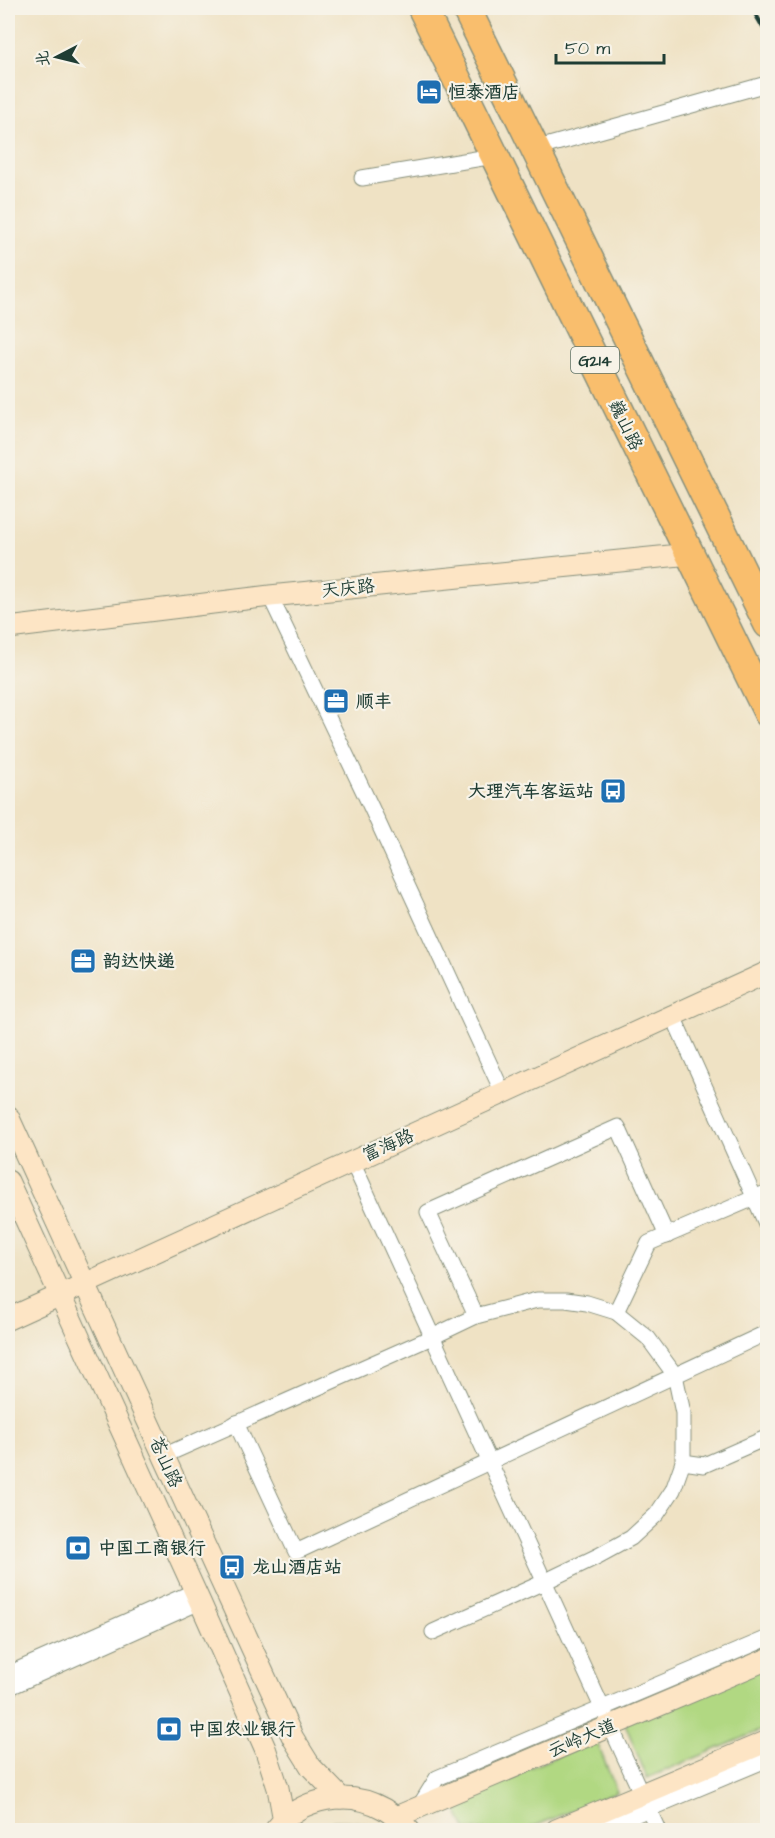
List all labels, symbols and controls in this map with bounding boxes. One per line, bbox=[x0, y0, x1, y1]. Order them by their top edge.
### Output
north arrow bbox=[27, 27, 87, 87]
scale bar bbox=[556, 27, 664, 65]
text: 50 m bbox=[565, 36, 610, 61]
text: 北 bbox=[31, 49, 55, 68]
hotel icon: 恒泰酒店 bbox=[414, 77, 444, 107]
place label: 恒泰酒店 bbox=[448, 80, 520, 105]
road number: G214 bbox=[571, 347, 619, 373]
street label: 巍山路 bbox=[602, 395, 649, 455]
street label: 天庆路 bbox=[320, 573, 376, 604]
office icon: 顺丰 bbox=[321, 686, 351, 716]
place label: 顺丰 bbox=[356, 689, 392, 714]
bus stop icon: 大理汽车客运站 bbox=[598, 776, 628, 806]
place label: 大理汽车客运站 bbox=[468, 779, 594, 804]
office icon: 韵达快递 bbox=[68, 946, 98, 976]
place label: 韵达快递 bbox=[103, 949, 175, 974]
street label: 富海路 bbox=[358, 1123, 418, 1168]
street label: 苍山路 bbox=[143, 1432, 188, 1492]
bank icon: 中国工商银行 bbox=[63, 1533, 93, 1563]
place label: 中国工商银行 bbox=[98, 1536, 206, 1561]
bus stop icon: 龙山酒店站 bbox=[217, 1552, 247, 1582]
place label: 龙山酒店站 bbox=[252, 1555, 342, 1580]
street label: 云岭大道 bbox=[544, 1713, 620, 1764]
bank icon: 中国农业银行 bbox=[154, 1714, 184, 1744]
place label: 中国农业银行 bbox=[188, 1717, 296, 1742]

